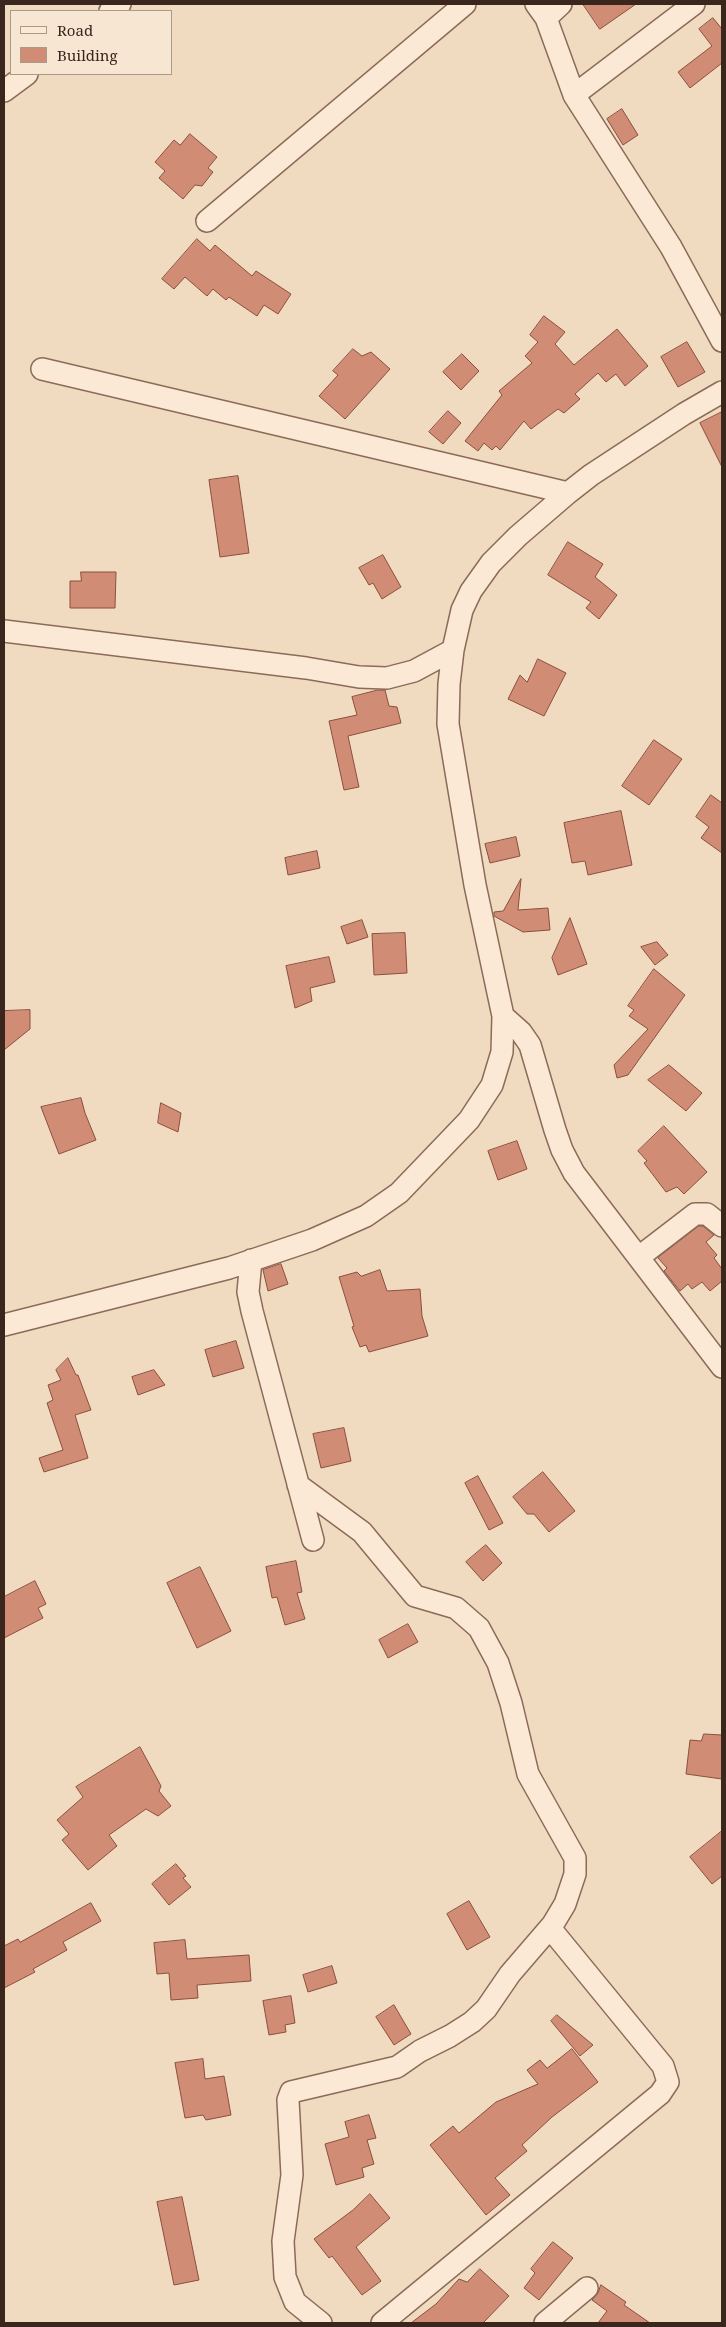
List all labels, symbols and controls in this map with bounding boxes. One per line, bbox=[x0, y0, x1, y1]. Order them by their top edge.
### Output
legend bbox=[10, 10, 172, 75]
text: Road bbox=[57, 20, 93, 40]
text: Building bbox=[57, 45, 118, 65]

